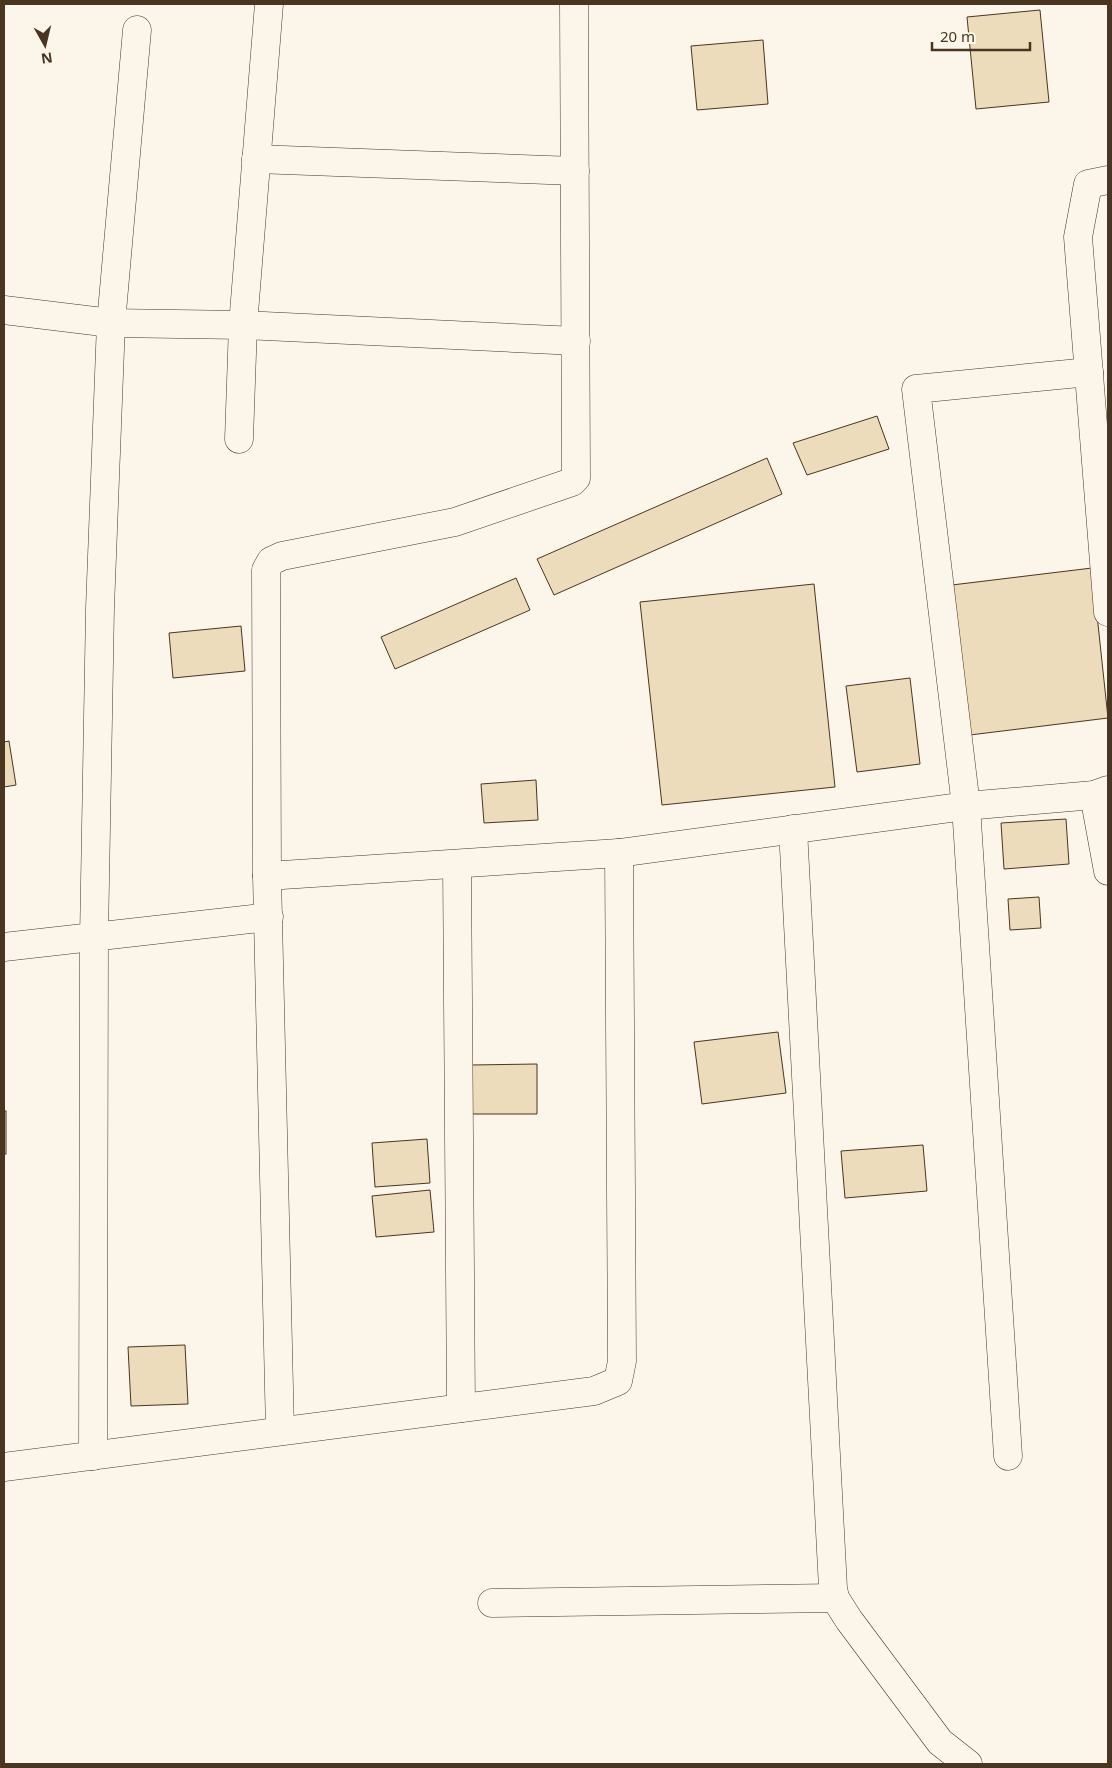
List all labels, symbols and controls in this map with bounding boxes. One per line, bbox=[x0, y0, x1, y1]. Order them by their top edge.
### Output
north arrow bbox=[20, 20, 70, 70]
scale bar bbox=[932, 20, 1030, 52]
text: 20 m bbox=[940, 26, 975, 46]
text: N bbox=[40, 48, 54, 69]

